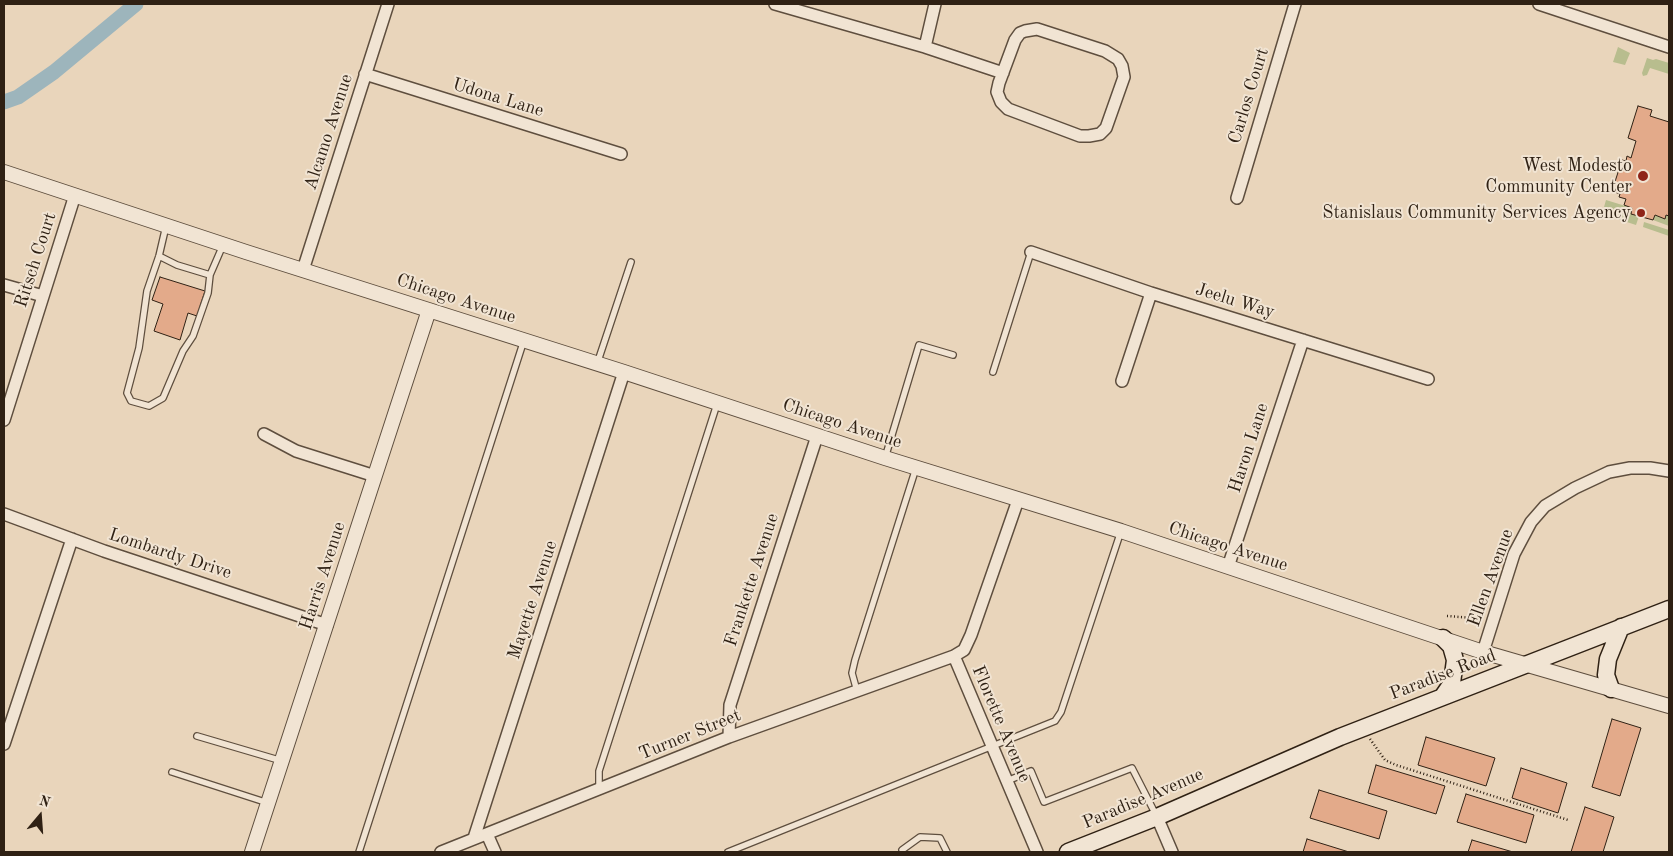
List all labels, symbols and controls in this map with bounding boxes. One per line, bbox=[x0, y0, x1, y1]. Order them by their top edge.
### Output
street label: Carlos Court bbox=[1224, 45, 1274, 147]
street label: Alcamo Avenue bbox=[300, 71, 358, 193]
street label: Udona Lane bbox=[450, 74, 546, 122]
place label: West Modesto Community Center bbox=[1485, 155, 1632, 198]
marker: West Modesto Community Center bbox=[1636, 169, 1650, 183]
place label: Stanislaus Community Services Agency bbox=[1322, 202, 1631, 224]
marker: Stanislaus Community Services Agency bbox=[1635, 207, 1647, 219]
street label: Ritsch Court bbox=[10, 210, 62, 310]
street label: Chicago Avenue bbox=[394, 270, 518, 328]
street label: Jeelu Way bbox=[1193, 279, 1277, 323]
street label: Chicago Avenue bbox=[780, 395, 904, 453]
street label: Haron Lane bbox=[1224, 400, 1274, 496]
street label: Frankette Avenue bbox=[720, 511, 784, 649]
street label: Chicago Avenue bbox=[1166, 518, 1290, 576]
street label: Harris Avenue bbox=[295, 519, 351, 633]
street label: Lombardy Drive bbox=[106, 524, 234, 584]
street label: Ellen Avenue bbox=[1463, 526, 1519, 630]
street label: Mayette Avenue bbox=[504, 538, 562, 662]
street label: Paradise Road bbox=[1387, 645, 1499, 705]
street label: Florette Avenue bbox=[967, 662, 1035, 786]
street label: Turner Street bbox=[636, 705, 744, 765]
street label: Paradise Avenue bbox=[1079, 764, 1207, 834]
north arrow bbox=[15, 791, 65, 841]
text: N bbox=[37, 793, 52, 810]

